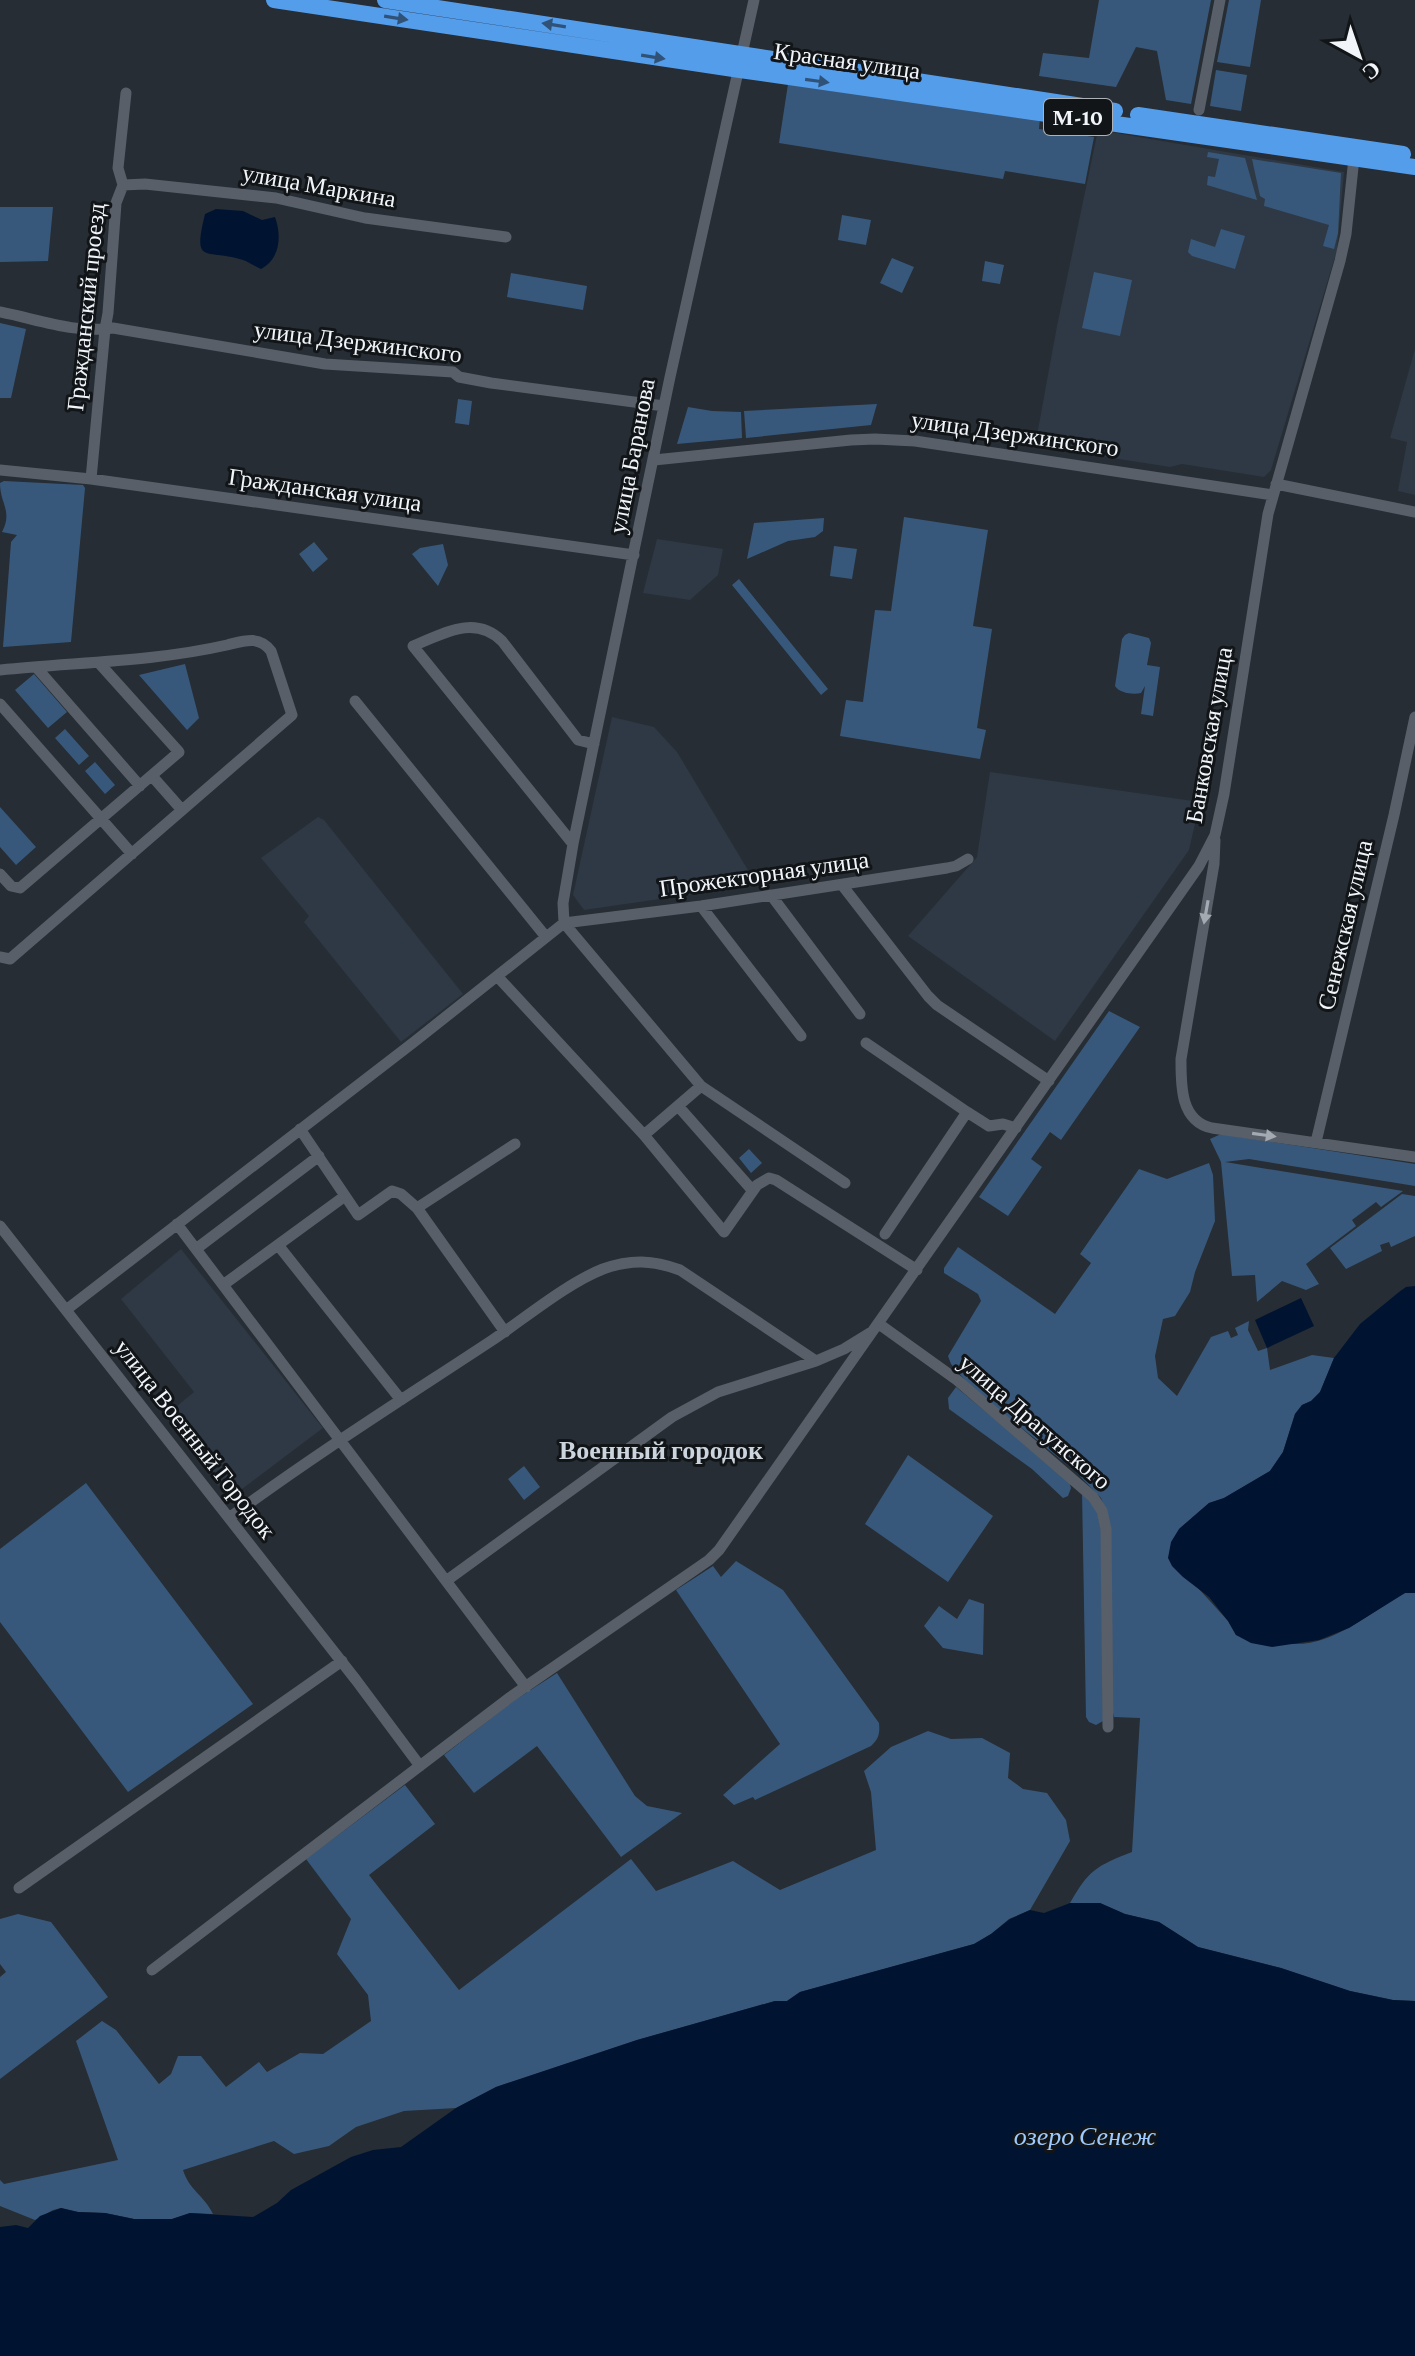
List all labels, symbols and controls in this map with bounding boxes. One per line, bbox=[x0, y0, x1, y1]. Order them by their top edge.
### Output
one-way arrow bbox=[384, 12, 409, 25]
north arrow bbox=[1319, 16, 1399, 96]
one-way arrow bbox=[541, 19, 566, 31]
street label: Красная улица bbox=[772, 37, 922, 84]
one-way arrow bbox=[641, 51, 666, 64]
text: С bbox=[1357, 56, 1386, 86]
one-way arrow bbox=[805, 75, 830, 88]
road number: М-10 bbox=[1044, 99, 1112, 135]
street label: улица Маркина bbox=[240, 159, 398, 212]
street label: Гражданский проезд bbox=[61, 202, 110, 412]
street label: улица Дзержинского bbox=[252, 315, 464, 368]
street label: улица Баранова bbox=[603, 376, 660, 536]
street label: улица Дзержинского bbox=[909, 406, 1121, 461]
street label: Гражданская улица bbox=[227, 463, 424, 516]
street label: Банковская улица bbox=[1180, 644, 1237, 825]
street label: Сенежская улица bbox=[1312, 837, 1377, 1013]
street label: Прожекторная улица bbox=[657, 845, 871, 902]
one-way arrow bbox=[1199, 900, 1211, 925]
one-way arrow bbox=[1252, 1129, 1277, 1142]
street label: улица Военный Городок bbox=[109, 1334, 282, 1544]
street label: улица Драгунского bbox=[954, 1349, 1117, 1495]
district label: Военный городок bbox=[559, 1436, 763, 1465]
water label: озеро Сенеж bbox=[1014, 2122, 1156, 2151]

